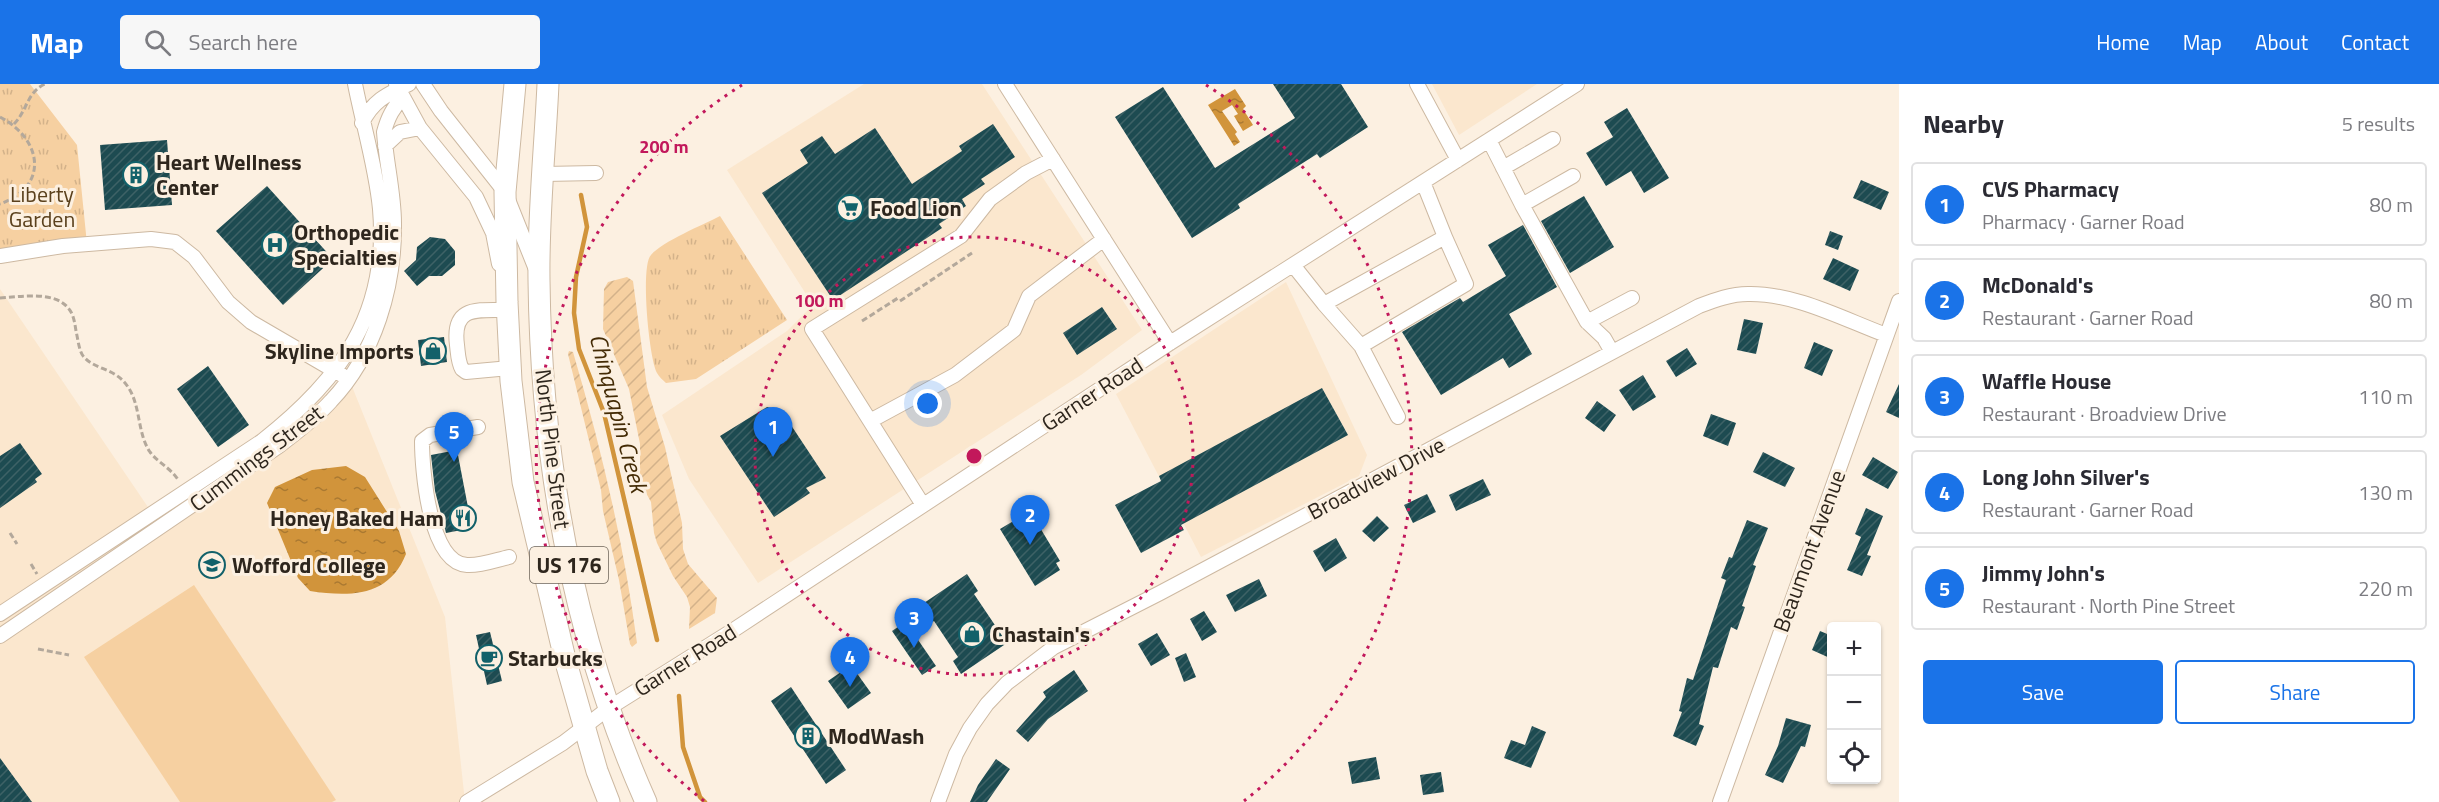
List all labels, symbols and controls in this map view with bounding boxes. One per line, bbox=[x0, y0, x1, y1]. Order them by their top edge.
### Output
search box bbox=[120, 15, 540, 69]
text: Map bbox=[30, 21, 84, 64]
text: Search here bbox=[189, 25, 298, 59]
icon: search bbox=[141, 26, 174, 59]
text: Home bbox=[2096, 26, 2150, 58]
text: Map bbox=[2183, 26, 2222, 58]
text: About bbox=[2255, 26, 2308, 58]
text: Contact bbox=[2341, 26, 2409, 58]
text: Nearby bbox=[1923, 104, 2004, 143]
text: 5 results bbox=[2342, 108, 2415, 139]
text: 200 m bbox=[639, 133, 689, 160]
place label: Heart Wellness Center bbox=[156, 145, 302, 204]
building icon: Heart Wellness Center bbox=[121, 160, 151, 190]
text: CVS Pharmacy bbox=[1982, 172, 2119, 206]
park label: Liberty Garden bbox=[9, 177, 75, 236]
text: 1 bbox=[1939, 189, 1950, 220]
text: 80 m bbox=[2369, 189, 2413, 220]
place label: Food Lion bbox=[870, 191, 962, 225]
supermarket icon: Food Lion bbox=[835, 193, 865, 223]
text: Pharmacy · Garner Road bbox=[1982, 206, 2185, 237]
place label: Orthopedic Specialties bbox=[294, 215, 399, 274]
hospital icon: Orthopedic Specialties bbox=[260, 230, 290, 260]
text: McDonald's bbox=[1982, 268, 2093, 302]
text: 2 bbox=[1939, 285, 1950, 316]
text: 80 m bbox=[2369, 285, 2413, 316]
text: 100 m bbox=[794, 287, 844, 314]
text: Restaurant · Garner Road bbox=[1982, 302, 2194, 333]
water label: Chinquapin Creek bbox=[580, 329, 658, 500]
place label: Skyline Imports bbox=[265, 334, 414, 368]
shop icon: Skyline Imports bbox=[418, 336, 448, 366]
street label: Garner Road bbox=[1034, 348, 1150, 440]
text: Waffle House bbox=[1982, 364, 2111, 398]
street label: North Pine Street bbox=[526, 367, 580, 531]
text: 3 bbox=[1939, 381, 1950, 412]
text: 110 m bbox=[2358, 381, 2413, 412]
your location bbox=[913, 389, 942, 418]
street label: Cummings Street bbox=[182, 396, 330, 520]
text: Restaurant · Broadview Drive bbox=[1982, 398, 2227, 429]
pin: 1 bbox=[754, 408, 792, 457]
pin: 5 bbox=[434, 412, 474, 462]
street label: Broadview Drive bbox=[1301, 427, 1451, 529]
centre of rings bbox=[964, 446, 984, 466]
text: Long John Silver's bbox=[1982, 460, 2150, 494]
street label: Beaumont Avenue bbox=[1764, 465, 1854, 637]
text: 4 bbox=[1939, 477, 1950, 508]
text: 130 m bbox=[2358, 477, 2413, 508]
text: Restaurant · Garner Road bbox=[1982, 494, 2194, 525]
pin: 2 bbox=[1010, 496, 1050, 545]
place label: Honey Baked Ham bbox=[270, 501, 444, 535]
restaurant icon: Honey Baked Ham bbox=[448, 503, 478, 533]
road number: US 176 bbox=[530, 547, 608, 583]
place label: Wofford College bbox=[232, 548, 386, 582]
school or university icon: Wofford College bbox=[197, 550, 227, 580]
text: Jimmy John's bbox=[1982, 556, 2105, 590]
text: 5 bbox=[1939, 573, 1950, 604]
text: 220 m bbox=[2358, 573, 2413, 604]
text: Restaurant · North Pine Street bbox=[1982, 590, 2235, 621]
pin: 3 bbox=[894, 598, 934, 648]
street label: Garner Road bbox=[627, 615, 743, 705]
place label: Chastain's bbox=[992, 617, 1090, 651]
shop icon: Chastain's bbox=[957, 619, 987, 649]
map controls bbox=[1827, 622, 1881, 784]
button: + bbox=[1827, 622, 1881, 676]
pin: 4 bbox=[830, 638, 870, 687]
place label: Starbucks bbox=[508, 641, 603, 675]
cafe icon: Starbucks bbox=[474, 643, 504, 673]
button: Save bbox=[1923, 660, 2163, 724]
button: Share bbox=[2175, 660, 2415, 724]
button: − bbox=[1827, 676, 1881, 730]
place label: ModWash bbox=[828, 719, 924, 753]
building icon: ModWash bbox=[793, 721, 823, 751]
button: locate bbox=[1827, 730, 1881, 784]

